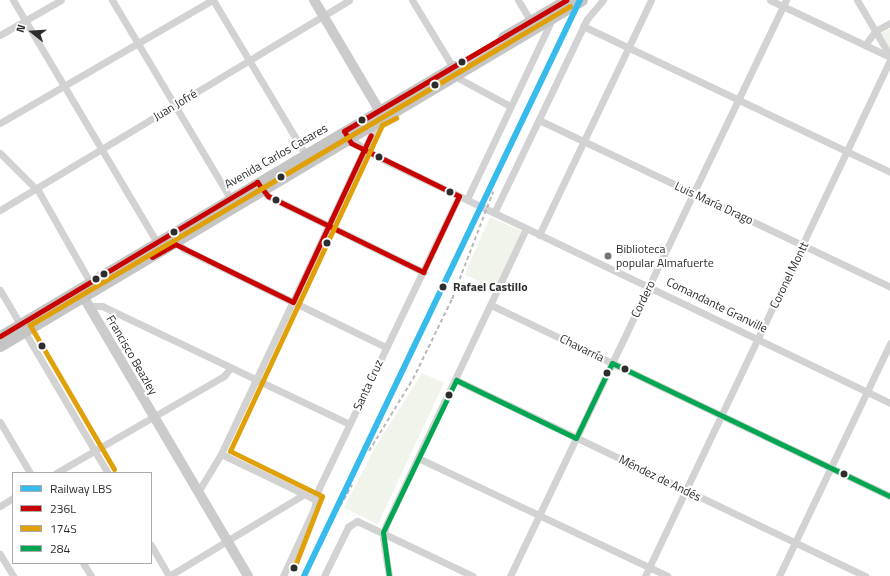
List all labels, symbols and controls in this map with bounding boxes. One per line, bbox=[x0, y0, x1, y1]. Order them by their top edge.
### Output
north arrow bbox=[12, 12, 52, 52]
text: N bbox=[12, 23, 29, 34]
unlabelled marker bbox=[457, 57, 467, 67]
unlabelled marker bbox=[430, 80, 440, 90]
street label: Juan Jofré bbox=[150, 86, 200, 124]
unlabelled marker bbox=[357, 115, 367, 125]
street label: Avenida Carlos Casares bbox=[222, 121, 330, 191]
unlabelled marker bbox=[374, 152, 384, 162]
unlabelled marker bbox=[276, 172, 286, 182]
street label: Luis María Drago bbox=[673, 179, 755, 227]
unlabelled marker bbox=[445, 187, 455, 197]
unlabelled marker bbox=[271, 195, 281, 205]
unlabelled marker bbox=[169, 227, 179, 237]
unlabelled marker bbox=[322, 238, 332, 248]
street label: Coronel Montt bbox=[767, 239, 811, 311]
place label: Biblioteca popular Almafuerte bbox=[616, 242, 714, 270]
marker: Biblioteca popular Almafuerte bbox=[603, 251, 613, 261]
unlabelled marker bbox=[99, 269, 109, 279]
unlabelled marker bbox=[91, 274, 101, 284]
street label: Comandante Granville bbox=[664, 274, 770, 336]
street label: Cordero bbox=[628, 278, 658, 320]
marker: Rafael Castillo bbox=[436, 280, 450, 294]
place label: Rafael Castillo bbox=[453, 280, 528, 294]
street label: Francisco Beazley bbox=[103, 313, 161, 397]
street label: Chavarría bbox=[557, 331, 607, 365]
unlabelled marker bbox=[37, 341, 47, 351]
street label: Santa Cruz bbox=[350, 357, 386, 413]
unlabelled marker bbox=[620, 364, 630, 374]
unlabelled marker bbox=[602, 368, 612, 378]
unlabelled marker bbox=[444, 390, 454, 400]
street label: Méndez de Andés bbox=[617, 452, 703, 504]
unlabelled marker bbox=[839, 469, 849, 479]
legend bbox=[12, 472, 152, 564]
text: Railway LBS bbox=[50, 479, 112, 498]
text: 236L bbox=[50, 499, 76, 518]
text: 174S bbox=[50, 519, 77, 538]
text: 284 bbox=[50, 539, 70, 558]
unlabelled marker bbox=[289, 563, 299, 573]

